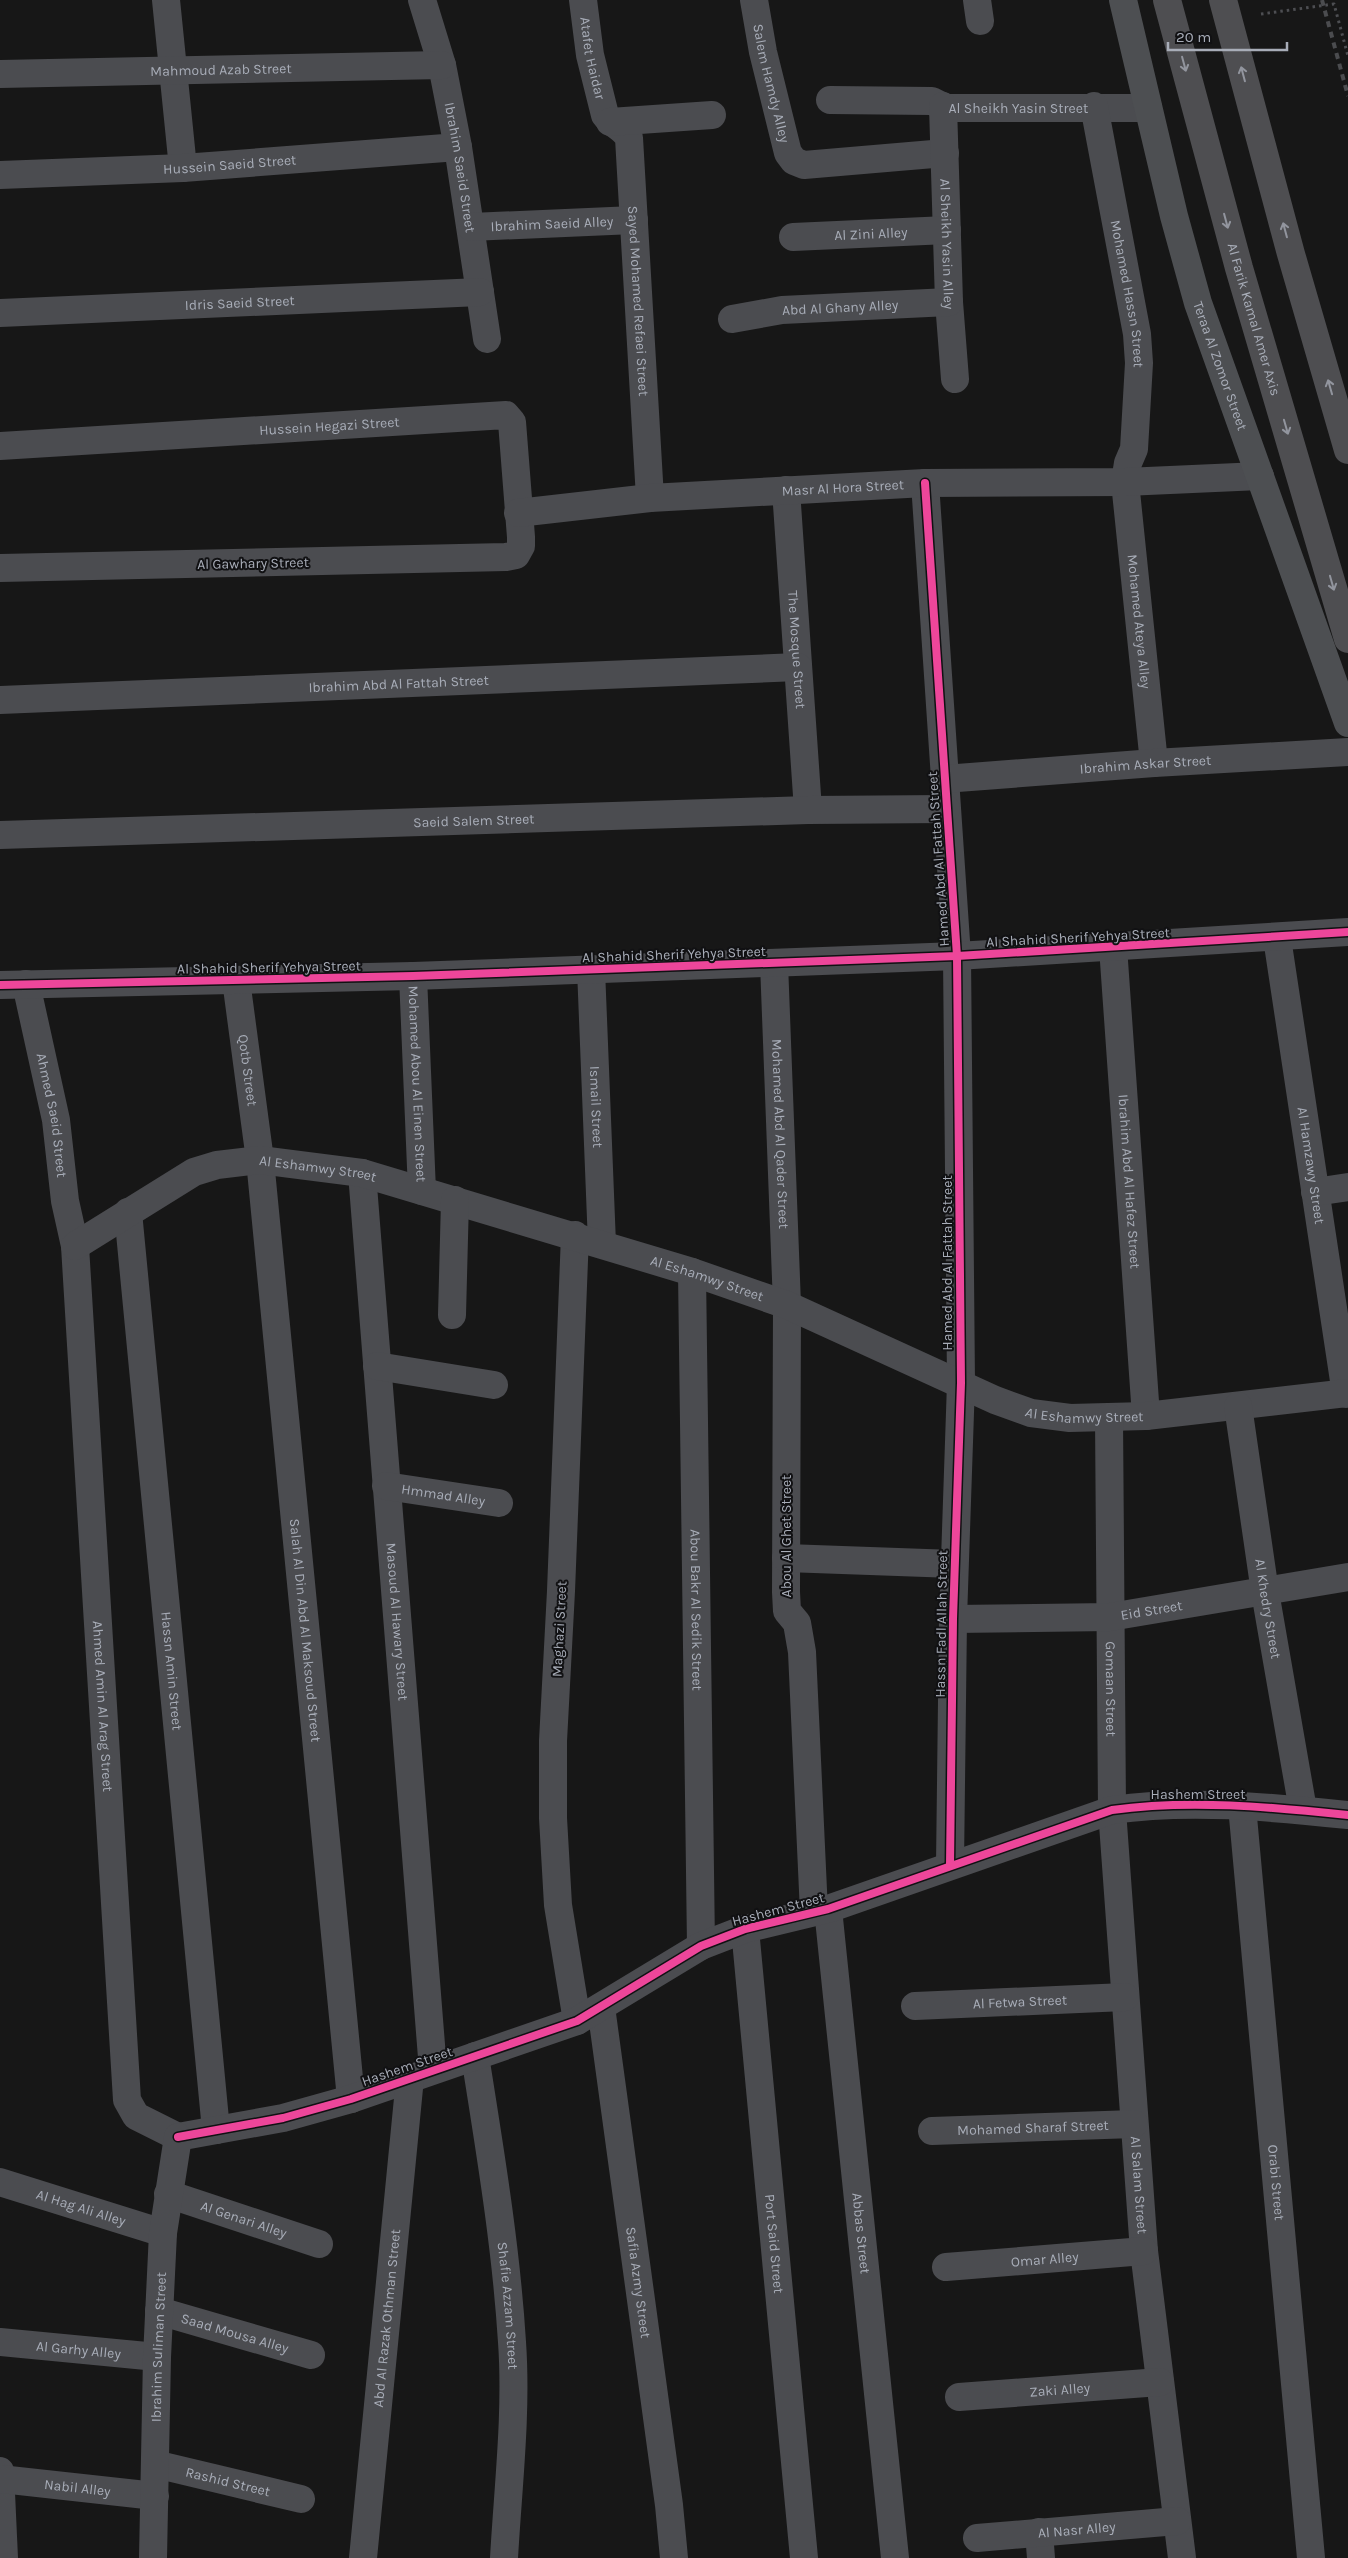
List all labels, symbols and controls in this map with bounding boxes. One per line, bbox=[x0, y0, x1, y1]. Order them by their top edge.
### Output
street label: Atafet Haidar bbox=[576, 16, 609, 102]
scale bar bbox=[1168, 20, 1287, 52]
street label: Salem Hamdy Alley bbox=[749, 22, 793, 145]
text: 20 m bbox=[1176, 28, 1211, 46]
one-way arrow bbox=[1180, 56, 1189, 72]
street label: Mahmoud Azab Street bbox=[150, 60, 292, 80]
one-way arrow bbox=[1238, 66, 1247, 82]
street label: Al Sheikh Yasin Street bbox=[949, 100, 1088, 117]
street label: Ibrahim Saeid Street bbox=[440, 101, 479, 234]
street label: Hussein Saeid Street bbox=[163, 151, 297, 178]
street label: Al Sheikh Yasin Alley bbox=[936, 178, 958, 310]
street label: Sayed Mohamed Refaei Street bbox=[624, 205, 652, 397]
one-way arrow bbox=[1222, 212, 1231, 228]
street label: Ibrahim Saeid Alley bbox=[490, 213, 614, 235]
street label: Mohamed Hassn Street bbox=[1107, 219, 1147, 368]
one-way arrow bbox=[1280, 223, 1289, 239]
street label: Al Zini Alley bbox=[834, 224, 908, 244]
street label: Al Farik Kamal Amer Axis bbox=[1224, 241, 1284, 398]
street label: Idris Saeid Street bbox=[185, 292, 295, 314]
street label: Abd Al Ghany Alley bbox=[782, 296, 899, 319]
street label: Teraa Al Zomor Street bbox=[1189, 299, 1251, 433]
one-way arrow bbox=[1324, 379, 1334, 395]
street label: Hussein Hegazi Street bbox=[259, 414, 400, 439]
one-way arrow bbox=[1281, 419, 1291, 435]
street label: Masr Al Hora Street bbox=[781, 476, 904, 500]
street label: Mohamed Ateya Alley bbox=[1124, 553, 1154, 690]
street label: Al Gawhary Street bbox=[197, 554, 309, 573]
one-way arrow bbox=[1327, 575, 1337, 591]
street label: The Mosque Street bbox=[784, 590, 809, 709]
street label: Ibrahim Abd Al Fattah Street bbox=[308, 672, 489, 696]
street label: Ibrahim Askar Street bbox=[1079, 752, 1212, 778]
street label: Hamed Abd Al Fattah Street bbox=[924, 771, 953, 947]
street label: Saeid Salem Street bbox=[413, 810, 535, 831]
street label: Al Shahid Sherif Yehya Street bbox=[986, 924, 1170, 951]
street label: Al Shahid Sherif Yehya Street bbox=[582, 943, 766, 966]
street label: Al Shahid Sherif Yehya Street bbox=[177, 957, 361, 978]
street label: Mohamed Abou Al Einen Street bbox=[404, 985, 430, 1183]
street label: Qotb Street bbox=[234, 1033, 261, 1107]
street label: Mohamed Abd Al Qader Street bbox=[768, 1039, 792, 1229]
street label: Ahmed Saeid Street bbox=[32, 1052, 70, 1178]
street label: Ismail Street bbox=[586, 1066, 606, 1148]
street label: Ibrahim Abd Al Hafez Street bbox=[1114, 1094, 1144, 1269]
street label: Al Hamzawy Street bbox=[1294, 1106, 1328, 1225]
street label: Al Eshamwy Street bbox=[258, 1152, 379, 1186]
street label: Hamed Abd Al Fattah Street bbox=[939, 1175, 956, 1351]
street label: Al Eshamwy Street bbox=[648, 1252, 766, 1305]
street label: Al Eshamwy Street bbox=[1023, 1404, 1144, 1427]
street label: Abou Al Ghet Street bbox=[778, 1475, 795, 1597]
street label: Hmmad Alley bbox=[400, 1480, 487, 1510]
street label: Salah Al Din Abd Al Maksoud Street bbox=[286, 1518, 324, 1743]
street label: Abou Bakr Al Sedik Street bbox=[686, 1529, 706, 1691]
street label: Masoud Al Hawary Street bbox=[382, 1542, 412, 1701]
street label: Hassn Fadl Allah Street bbox=[932, 1550, 951, 1698]
street label: Al Khedry Street bbox=[1251, 1558, 1284, 1660]
street label: Maghazi Street bbox=[548, 1581, 571, 1678]
street label: Eid Street bbox=[1119, 1597, 1184, 1624]
street label: Hassn Amin Street bbox=[157, 1611, 186, 1731]
street label: Ahmed Amin Al Arag Street bbox=[89, 1620, 116, 1792]
street label: Gomaan Street bbox=[1102, 1641, 1119, 1737]
street label: Hashem Street bbox=[1151, 1786, 1245, 1803]
street label: Hashem Street bbox=[730, 1889, 826, 1930]
street label: Al Fetwa Street bbox=[972, 1991, 1067, 2013]
street label: Hashem Street bbox=[360, 2043, 455, 2090]
street label: Mohamed Sharaf Street bbox=[957, 2117, 1109, 2139]
street label: Al Salam Street bbox=[1127, 2136, 1151, 2235]
street label: Orabi Street bbox=[1264, 2144, 1288, 2221]
street label: Al Hag Ali Alley bbox=[34, 2186, 128, 2230]
street label: Abbas Street bbox=[848, 2192, 874, 2275]
street label: Port Said Street bbox=[761, 2193, 787, 2294]
street label: Al Genari Alley bbox=[198, 2197, 290, 2242]
street label: Safia Azmy Street bbox=[622, 2226, 654, 2339]
street label: Abd Al Razak Othman Street bbox=[370, 2228, 404, 2408]
street label: Shafie Azzam Street bbox=[494, 2241, 521, 2370]
street label: Omar Alley bbox=[1010, 2248, 1080, 2271]
street label: Ibrahim Suliman Street bbox=[148, 2272, 170, 2422]
street label: Saad Mousa Alley bbox=[179, 2310, 291, 2357]
street label: Al Garhy Alley bbox=[35, 2338, 122, 2363]
street label: Zaki Alley bbox=[1029, 2379, 1091, 2401]
street label: Rashid Street bbox=[184, 2464, 272, 2500]
street label: Nabil Alley bbox=[43, 2476, 112, 2500]
street label: Al Nasr Alley bbox=[1037, 2518, 1117, 2542]

